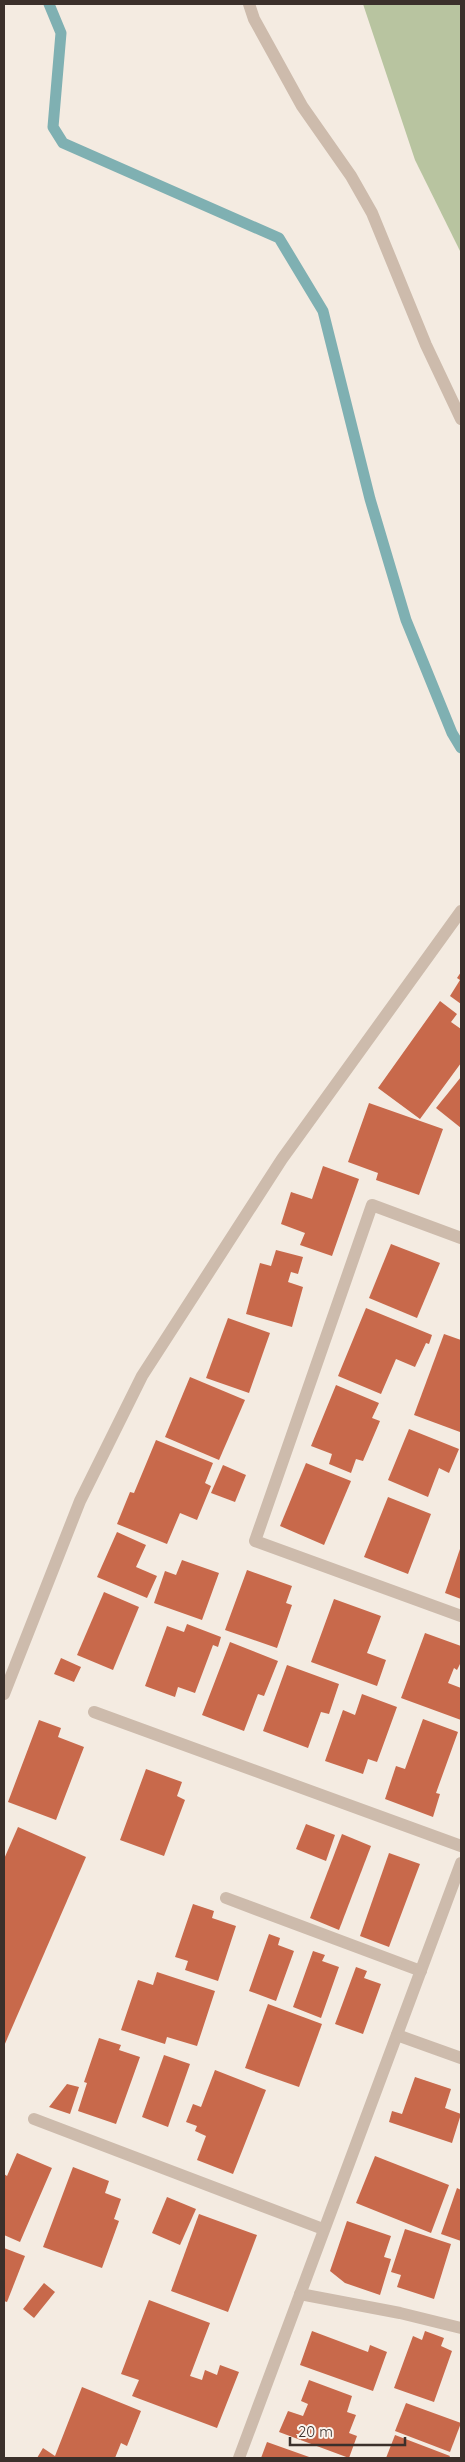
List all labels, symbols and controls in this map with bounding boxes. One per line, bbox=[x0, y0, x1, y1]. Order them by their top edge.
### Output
scale bar bbox=[290, 2414, 405, 2446]
text: 20 m bbox=[298, 2422, 333, 2441]

